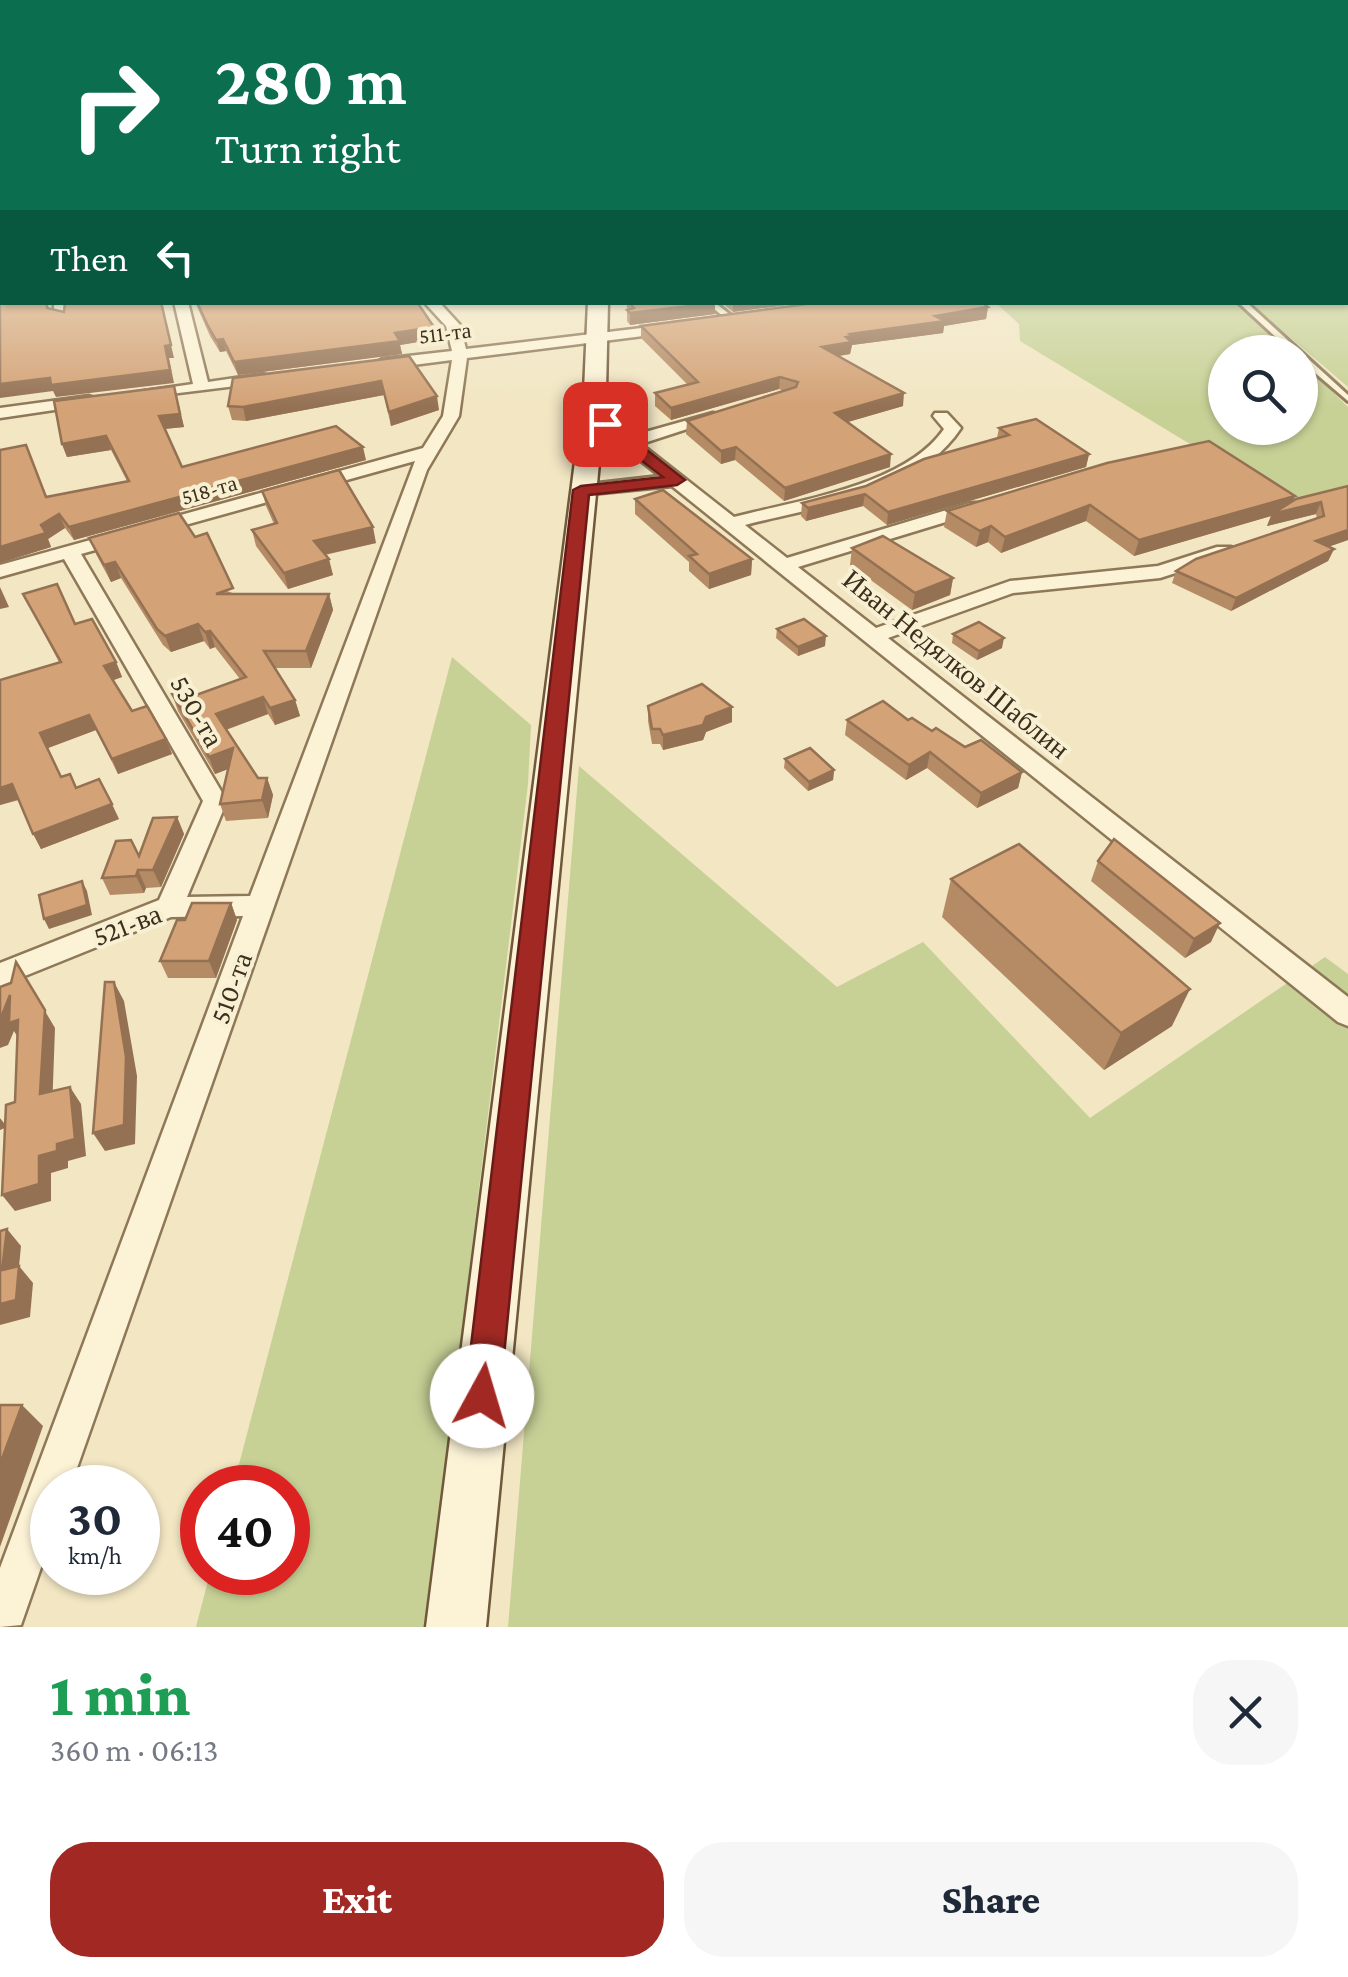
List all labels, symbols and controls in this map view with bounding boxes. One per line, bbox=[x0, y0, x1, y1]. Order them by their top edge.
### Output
icon: right bbox=[50, 40, 180, 170]
text: 280 m bbox=[215, 41, 407, 119]
text: Turn right bbox=[215, 123, 400, 173]
icon: left bbox=[148, 230, 203, 285]
text: Then bbox=[50, 237, 128, 279]
street label: 511-та bbox=[417, 317, 473, 349]
map controls bbox=[1208, 335, 1318, 445]
button: search bbox=[1208, 335, 1318, 445]
pin bbox=[563, 382, 648, 467]
icon: arrive bbox=[578, 397, 633, 452]
street label: 518-та bbox=[178, 470, 240, 510]
street label: Иван Недялков Шаблин bbox=[837, 563, 1075, 765]
street label: 530-та bbox=[164, 670, 230, 753]
street label: 521-ва bbox=[88, 898, 166, 952]
street label: 510-та bbox=[204, 948, 258, 1028]
position arrow bbox=[430, 1344, 534, 1448]
speed limit sign: 40 bbox=[180, 1465, 310, 1595]
text: 30 bbox=[68, 1490, 122, 1546]
text: km/h bbox=[68, 1542, 122, 1569]
button: close bbox=[1193, 1660, 1298, 1765]
text: 1 min bbox=[50, 1661, 190, 1728]
text: 360 m · 06:13 bbox=[50, 1732, 218, 1768]
button: Exit bbox=[50, 1842, 664, 1957]
button: Share bbox=[684, 1842, 1298, 1957]

